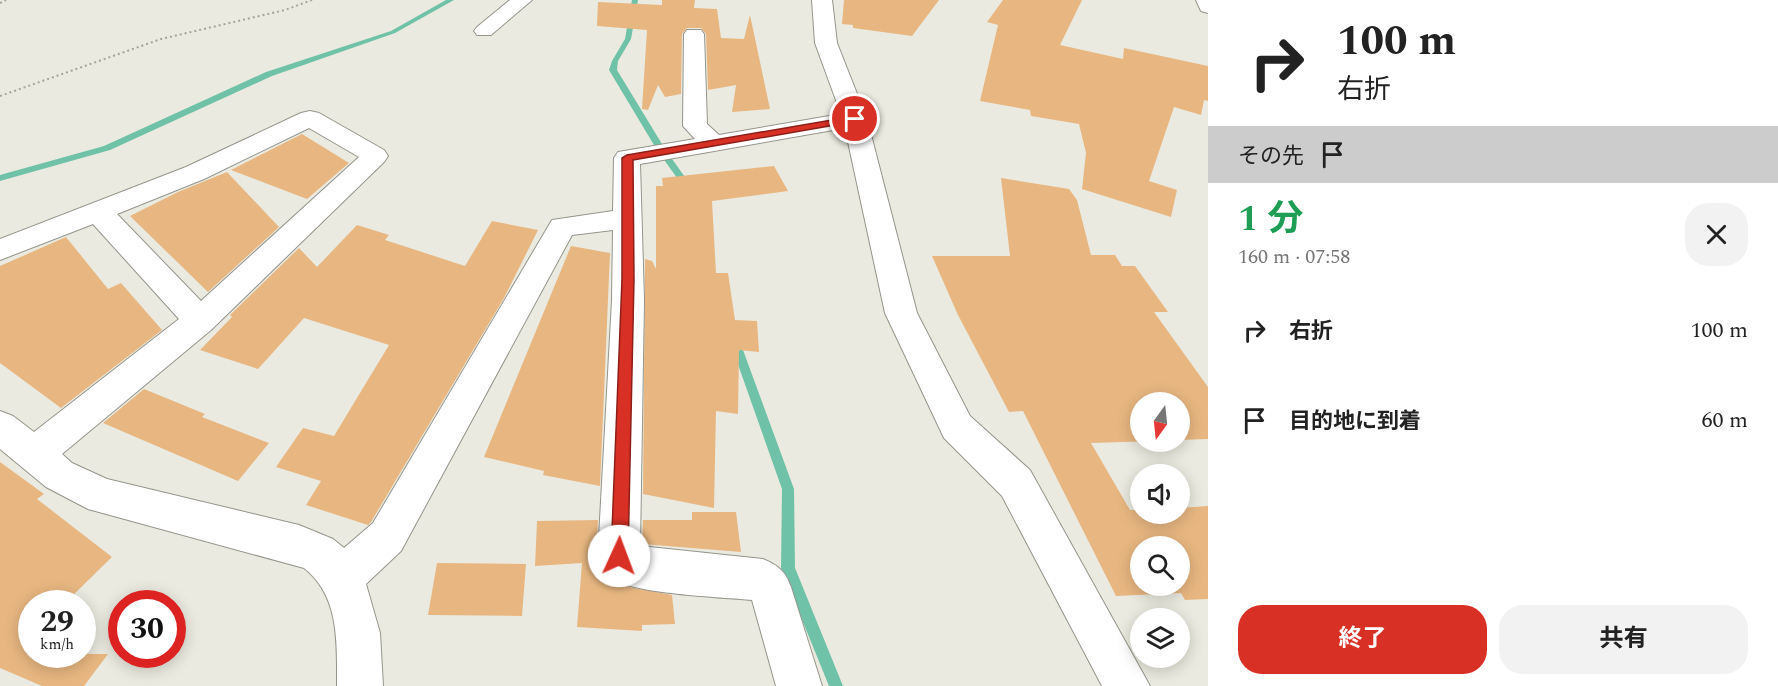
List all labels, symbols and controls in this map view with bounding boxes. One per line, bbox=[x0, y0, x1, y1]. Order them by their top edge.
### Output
text: 100 m bbox=[1337, 10, 1456, 73]
icon: right bbox=[1238, 24, 1316, 102]
text: 右折 bbox=[1337, 69, 1391, 111]
pin bbox=[829, 93, 880, 144]
icon: arrive bbox=[838, 102, 871, 135]
icon: arrive bbox=[1316, 138, 1349, 171]
text: その先 bbox=[1238, 140, 1304, 173]
text: 1 分 bbox=[1238, 192, 1303, 247]
button: close bbox=[1685, 203, 1748, 266]
text: 160 m · 07:58 bbox=[1238, 242, 1350, 272]
icon: right bbox=[1238, 314, 1271, 347]
text: 100 m bbox=[1691, 314, 1748, 347]
text: 右折 bbox=[1289, 315, 1333, 348]
north arrow bbox=[1130, 392, 1190, 452]
map controls bbox=[1130, 392, 1190, 668]
icon: arrive bbox=[1238, 404, 1271, 437]
text: 60 m bbox=[1702, 404, 1748, 437]
text: 目的地に到着 bbox=[1289, 405, 1421, 438]
button: sound bbox=[1130, 464, 1190, 524]
position arrow bbox=[587, 524, 651, 588]
button: search bbox=[1130, 536, 1190, 596]
speed limit sign: 30 bbox=[108, 590, 186, 668]
text: 29 bbox=[40, 599, 74, 645]
button: 終了 bbox=[1238, 605, 1487, 674]
button: 共有 bbox=[1499, 605, 1748, 674]
button: layers bbox=[1130, 608, 1190, 668]
text: km/h bbox=[40, 633, 74, 656]

